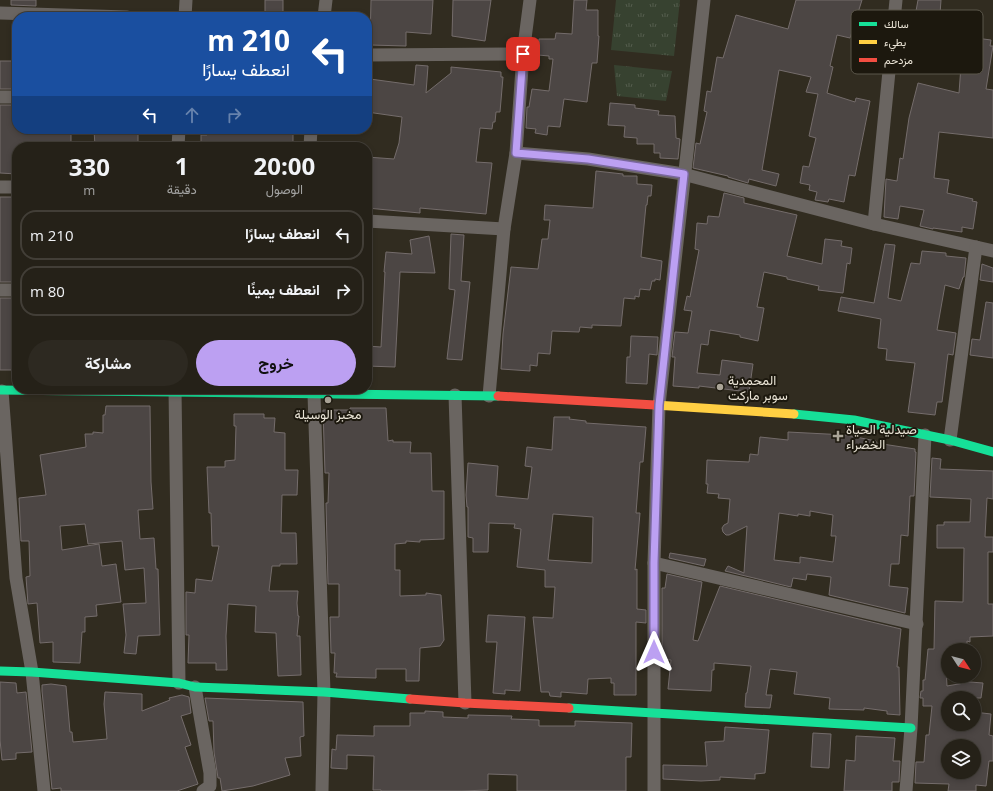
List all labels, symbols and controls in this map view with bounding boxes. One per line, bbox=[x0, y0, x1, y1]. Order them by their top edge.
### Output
legend bbox=[851, 10, 983, 74]
text: سالك bbox=[884, 16, 909, 31]
text: 210 m bbox=[207, 21, 290, 59]
icon: left bbox=[304, 28, 356, 80]
text: بطيء bbox=[884, 34, 906, 52]
pin bbox=[506, 37, 540, 71]
icon: arrive bbox=[512, 43, 534, 65]
text: مزدحم bbox=[884, 52, 913, 68]
text: انعطف يسارًا bbox=[202, 57, 290, 81]
icon: left bbox=[139, 104, 161, 126]
icon: ahead bbox=[181, 104, 203, 126]
icon: right bbox=[223, 104, 245, 126]
text: 1 bbox=[175, 149, 189, 182]
text: 20:00 bbox=[254, 149, 315, 182]
text: 330 bbox=[69, 150, 110, 183]
text: دقيقة bbox=[167, 180, 197, 198]
text: الوصول bbox=[266, 180, 303, 198]
text: m bbox=[83, 181, 95, 199]
text: انعطف يسارًا bbox=[245, 223, 320, 243]
icon: left bbox=[332, 224, 354, 246]
text: 210 m bbox=[30, 225, 74, 245]
text: انعطف يمينًا bbox=[247, 279, 320, 299]
icon: right bbox=[332, 280, 354, 302]
text: 80 m bbox=[30, 281, 65, 301]
button: مشاركة bbox=[28, 340, 188, 386]
button: خروج bbox=[196, 340, 356, 386]
place label: المحمدية سوبر ماركت bbox=[728, 371, 788, 404]
marker: المحمدية سوبر ماركت bbox=[715, 382, 725, 392]
marker: مخبز الوسيلة bbox=[323, 395, 333, 405]
place label: مخبز الوسيلة bbox=[294, 405, 362, 423]
place label: صيدلية الحياة الخضراء bbox=[846, 420, 917, 453]
marker: صيدلية الحياة الخضراء bbox=[833, 431, 843, 441]
position arrow bbox=[633, 631, 675, 673]
north arrow bbox=[941, 643, 981, 683]
map controls bbox=[941, 643, 981, 779]
button: search bbox=[941, 691, 981, 731]
button: layers bbox=[941, 739, 981, 779]

